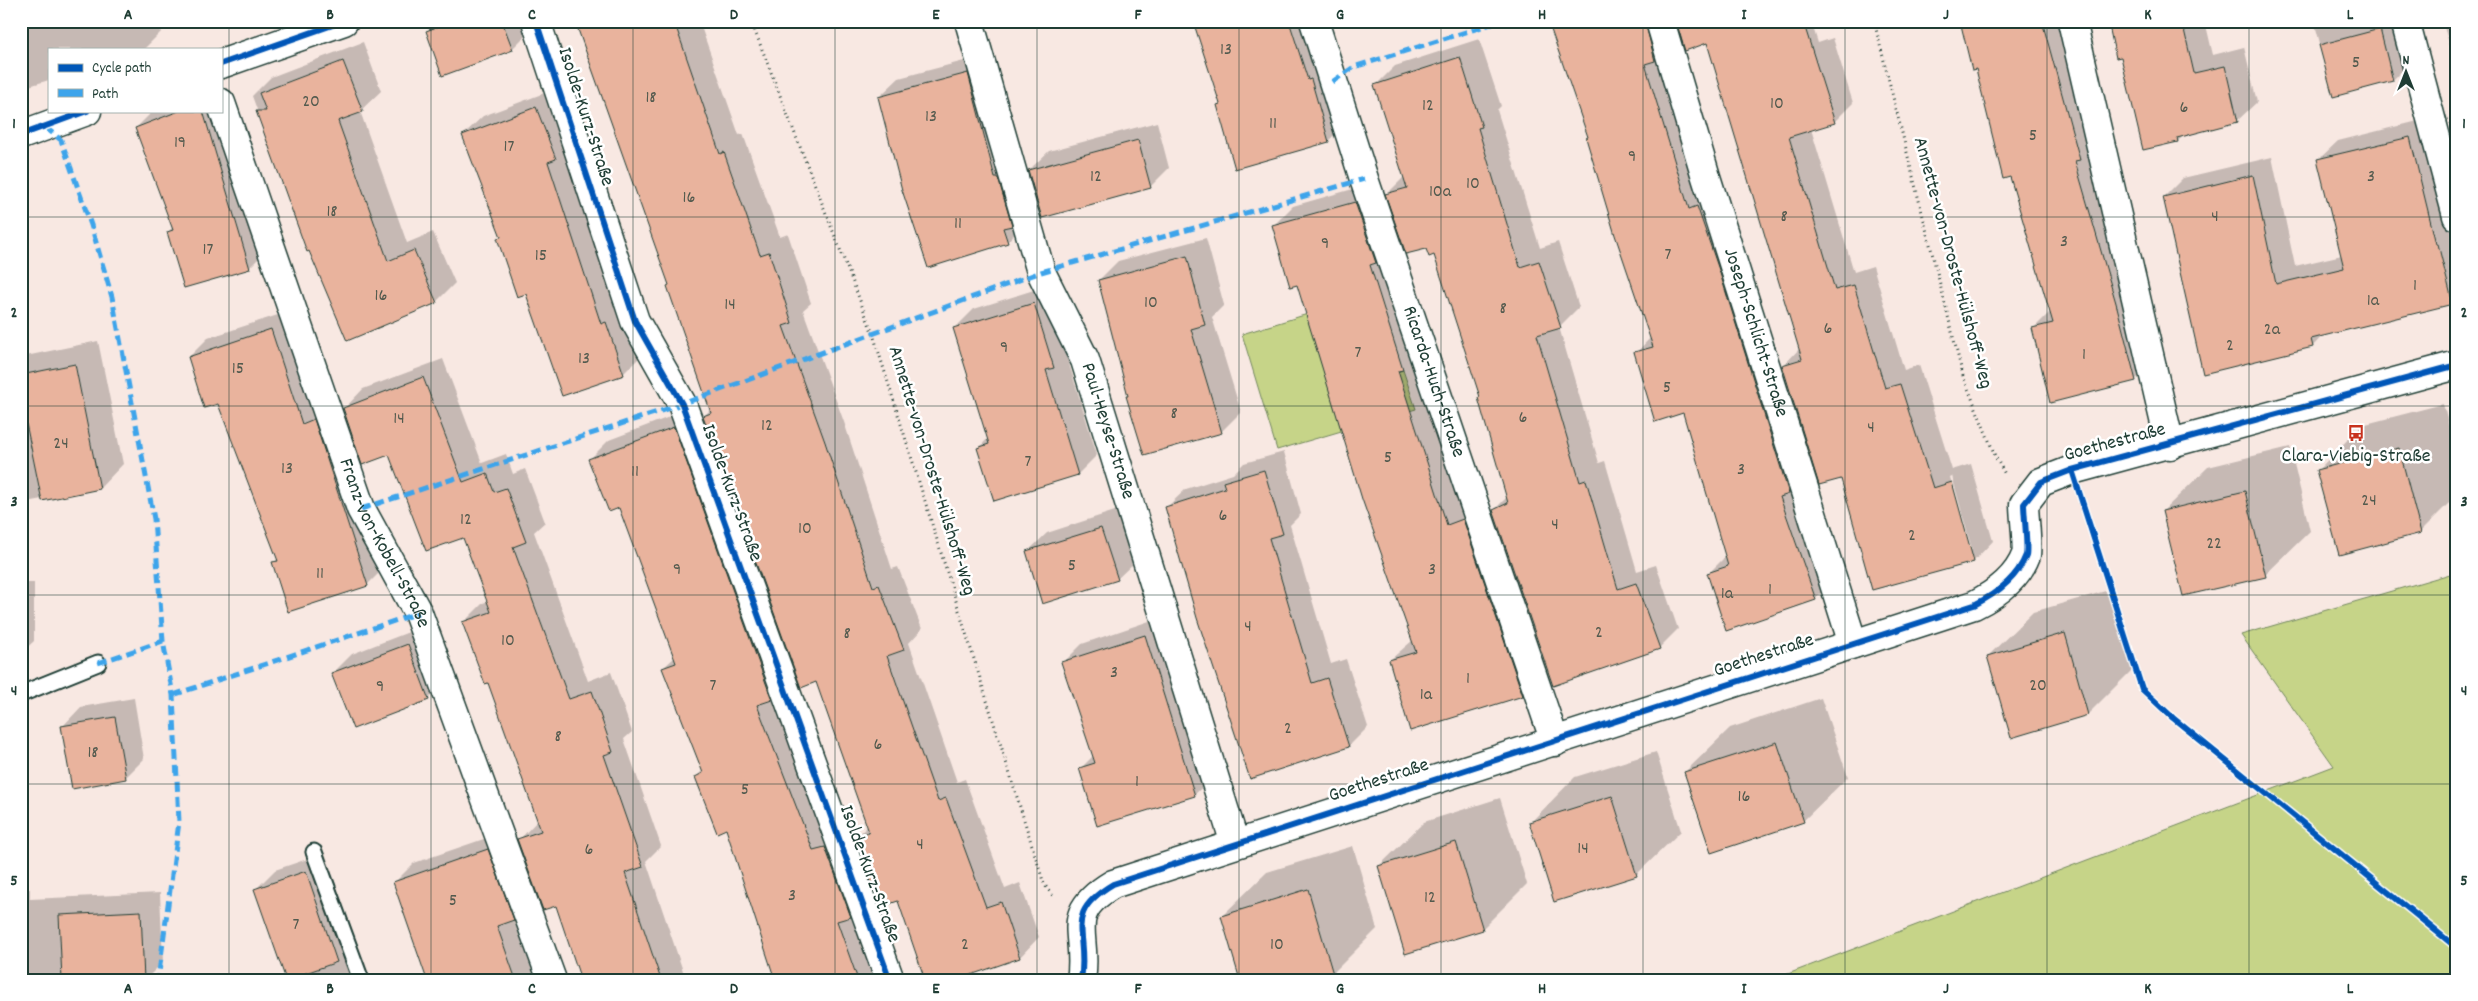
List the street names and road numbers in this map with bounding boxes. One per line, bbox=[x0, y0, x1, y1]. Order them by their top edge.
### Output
street label: Isolde-Kurz-Straße bbox=[549, 44, 621, 190]
street label: Annette-von-Droste-Hülshoff-Weg bbox=[1905, 134, 1999, 392]
street label: Joseph-Schlicht-Straße bbox=[1715, 245, 1795, 421]
street label: Ricarda-Huch-Straße bbox=[1394, 303, 1472, 461]
street label: Annette-von-Droste-Hülshoff-Weg bbox=[880, 343, 982, 599]
street label: Paul-Heyse-Straße bbox=[1073, 360, 1141, 503]
street label: Goethestraße bbox=[2061, 416, 2169, 470]
street label: Isolde-Kurz-Straße bbox=[693, 420, 769, 566]
street label: Franz-von-Kobell-Straße bbox=[331, 455, 436, 632]
street label: Goethestraße bbox=[1710, 627, 1818, 685]
street label: Goethestraße bbox=[1325, 752, 1433, 810]
street label: Isolde-Kurz-Straße bbox=[831, 801, 907, 947]

